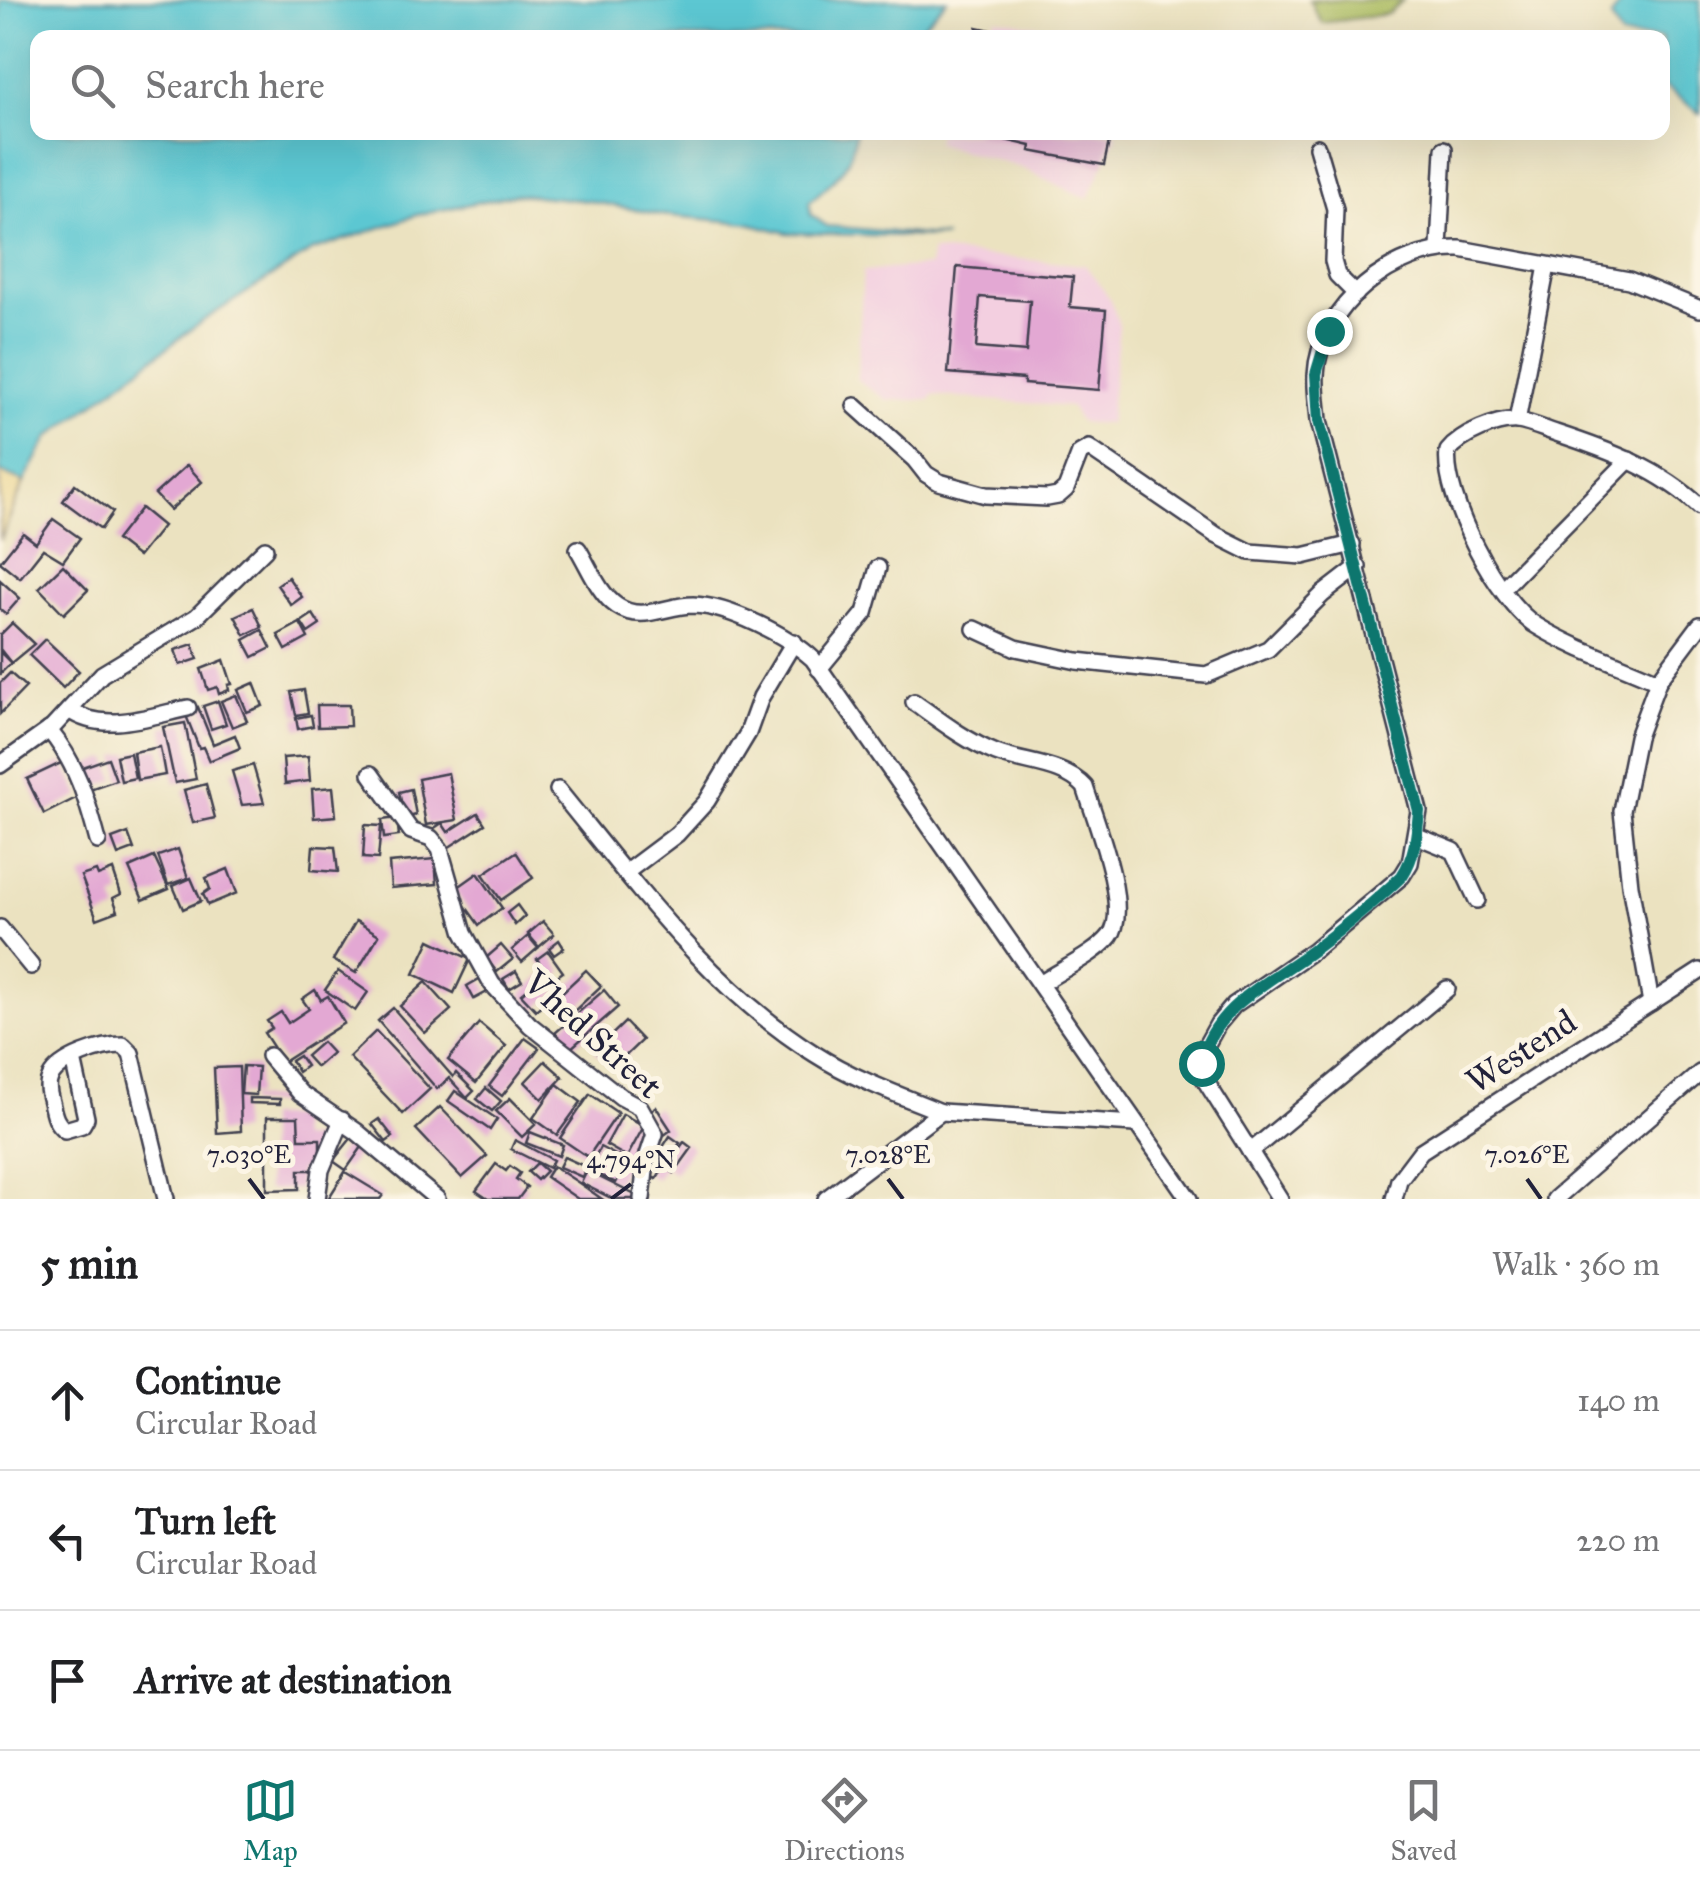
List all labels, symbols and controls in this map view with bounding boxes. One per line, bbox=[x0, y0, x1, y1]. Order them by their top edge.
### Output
search box bbox=[30, 30, 1670, 140]
icon: search bbox=[65, 58, 120, 113]
text: Search here bbox=[145, 62, 325, 108]
route end bbox=[1307, 309, 1353, 355]
street label: Vhed Street bbox=[514, 960, 671, 1108]
street label: Westend bbox=[1458, 1000, 1585, 1103]
route start bbox=[1179, 1041, 1225, 1087]
text: 7.030°E bbox=[207, 1139, 291, 1170]
text: 7.028°E bbox=[845, 1139, 931, 1170]
text: 7.026°E bbox=[1485, 1139, 1570, 1170]
text: 4.794°N bbox=[586, 1144, 676, 1175]
text: 5 min bbox=[40, 1238, 138, 1290]
text: Walk · 360 m bbox=[1492, 1245, 1660, 1284]
text: Continue bbox=[135, 1358, 281, 1404]
icon: ahead bbox=[40, 1373, 95, 1428]
text: 140 m bbox=[1577, 1381, 1660, 1420]
text: Circular Road bbox=[135, 1404, 317, 1443]
text: Turn left bbox=[135, 1498, 276, 1544]
icon: left bbox=[40, 1513, 95, 1568]
text: 220 m bbox=[1576, 1521, 1660, 1560]
text: Circular Road bbox=[135, 1544, 317, 1583]
icon: arrive bbox=[40, 1653, 95, 1708]
text: Arrive at destination bbox=[135, 1657, 452, 1703]
tab: Map bbox=[243, 1773, 298, 1868]
tab: Directions bbox=[784, 1773, 905, 1868]
tab: Saved bbox=[1391, 1773, 1457, 1868]

